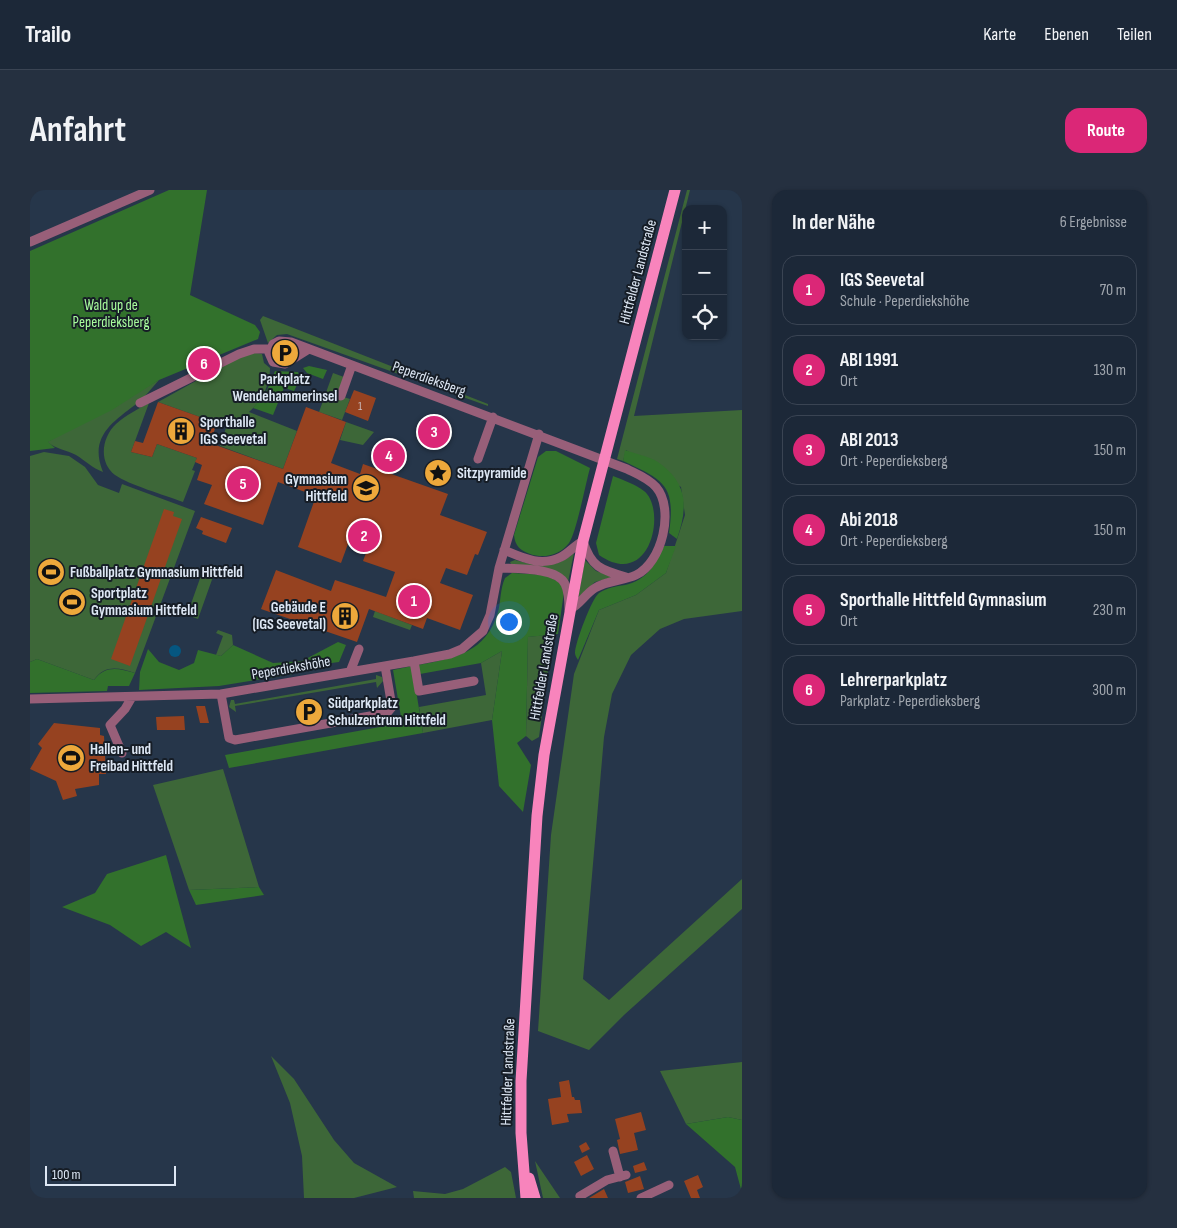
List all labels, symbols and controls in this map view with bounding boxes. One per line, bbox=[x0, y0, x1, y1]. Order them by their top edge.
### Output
text: Trailo bbox=[25, 20, 71, 49]
text: Karte bbox=[983, 24, 1016, 45]
text: Ebenen bbox=[1044, 24, 1089, 45]
text: Teilen bbox=[1117, 24, 1152, 45]
button: Route bbox=[1065, 108, 1147, 153]
text: Anfahrt bbox=[30, 109, 126, 152]
map controls bbox=[682, 205, 727, 340]
button: + bbox=[682, 205, 727, 250]
text: In der Nähe bbox=[792, 210, 875, 235]
text: 6 Ergebnisse bbox=[1060, 213, 1127, 232]
street label: Hittfelder Landstraße bbox=[615, 218, 661, 326]
button: − bbox=[682, 250, 727, 295]
text: IGS Seevetal bbox=[840, 269, 924, 292]
text: 1 bbox=[806, 281, 812, 300]
text: 70 m bbox=[1100, 281, 1126, 300]
text: Schule · Peperdiekshöhe bbox=[840, 292, 970, 311]
button: locate bbox=[682, 295, 727, 340]
park label: Wald up de Peperdieksberg bbox=[73, 296, 149, 332]
parking icon: Parkplatz Wendehammerinsel bbox=[270, 338, 300, 368]
pin: 6 bbox=[188, 345, 220, 383]
text: ABI 1991 bbox=[840, 349, 898, 372]
street label: Peperdieksberg bbox=[390, 357, 468, 401]
text: 2 bbox=[805, 361, 813, 380]
text: 130 m bbox=[1094, 361, 1126, 380]
place label: Parkplatz Wendehammerinsel bbox=[233, 370, 337, 406]
text: Ort bbox=[840, 372, 858, 391]
house number: 1 bbox=[358, 399, 363, 414]
place label: Sporthalle IGS Seevetal bbox=[200, 413, 266, 449]
pin: 3 bbox=[418, 413, 450, 451]
building icon: Sporthalle IGS Seevetal bbox=[166, 416, 196, 446]
text: ABI 2013 bbox=[840, 429, 899, 452]
pin: 4 bbox=[373, 437, 405, 475]
text: 3 bbox=[805, 441, 813, 460]
text: 150 m bbox=[1094, 441, 1126, 460]
text: Ort · Peperdieksberg bbox=[840, 452, 948, 471]
place icon: Sitzpyramide bbox=[423, 458, 453, 488]
place label: Sitzpyramide bbox=[457, 464, 527, 483]
pin: 5 bbox=[227, 465, 259, 503]
place label: Gymnasium Hittfeld bbox=[285, 470, 347, 506]
school or university icon: Gymnasium Hittfeld bbox=[351, 473, 381, 503]
text: Abi 2018 bbox=[840, 509, 898, 532]
pin: 2 bbox=[348, 517, 380, 555]
text: 4 bbox=[805, 521, 813, 540]
text: 150 m bbox=[1094, 521, 1126, 540]
text: Ort · Peperdieksberg bbox=[840, 532, 948, 551]
sports icon: Fußballplatz Gymnasium Hittfeld bbox=[36, 557, 66, 587]
place label: Fußballplatz Gymnasium Hittfeld bbox=[70, 563, 243, 582]
pin: 1 bbox=[398, 582, 430, 620]
place label: Sportplatz Gymnasium Hittfeld bbox=[91, 584, 197, 620]
sports icon: Sportplatz Gymnasium Hittfeld bbox=[57, 587, 87, 617]
text: Sporthalle Hittfeld Gymnasium bbox=[840, 589, 1047, 612]
place label: Gebäude E (IGS Seevetal) bbox=[252, 598, 326, 634]
building icon: Gebäude E (IGS Seevetal) bbox=[330, 601, 360, 631]
text: 5 bbox=[805, 601, 813, 620]
text: 230 m bbox=[1093, 601, 1126, 620]
your location bbox=[496, 609, 522, 635]
street label: Hittfelder Landstraße bbox=[525, 612, 563, 722]
text: Ort bbox=[840, 612, 858, 631]
street label: Peperdiekshöhe bbox=[250, 652, 332, 684]
text: Lehrerparkplatz bbox=[840, 669, 947, 692]
text: 6 bbox=[805, 681, 813, 700]
text: 300 m bbox=[1092, 681, 1126, 700]
text: Parkplatz · Peperdieksberg bbox=[840, 692, 980, 711]
place label: Südparkplatz Schulzentrum Hittfeld bbox=[328, 694, 446, 730]
parking icon: Südparkplatz Schulzentrum Hittfeld bbox=[294, 697, 324, 727]
place label: Hallen- und Freibad Hittfeld bbox=[90, 740, 173, 776]
sports icon: Hallen- und Freibad Hittfeld bbox=[56, 743, 86, 773]
street label: Hittfelder Landstraße bbox=[497, 1018, 519, 1126]
scale bar bbox=[45, 1163, 176, 1186]
text: 100 m bbox=[52, 1166, 81, 1183]

